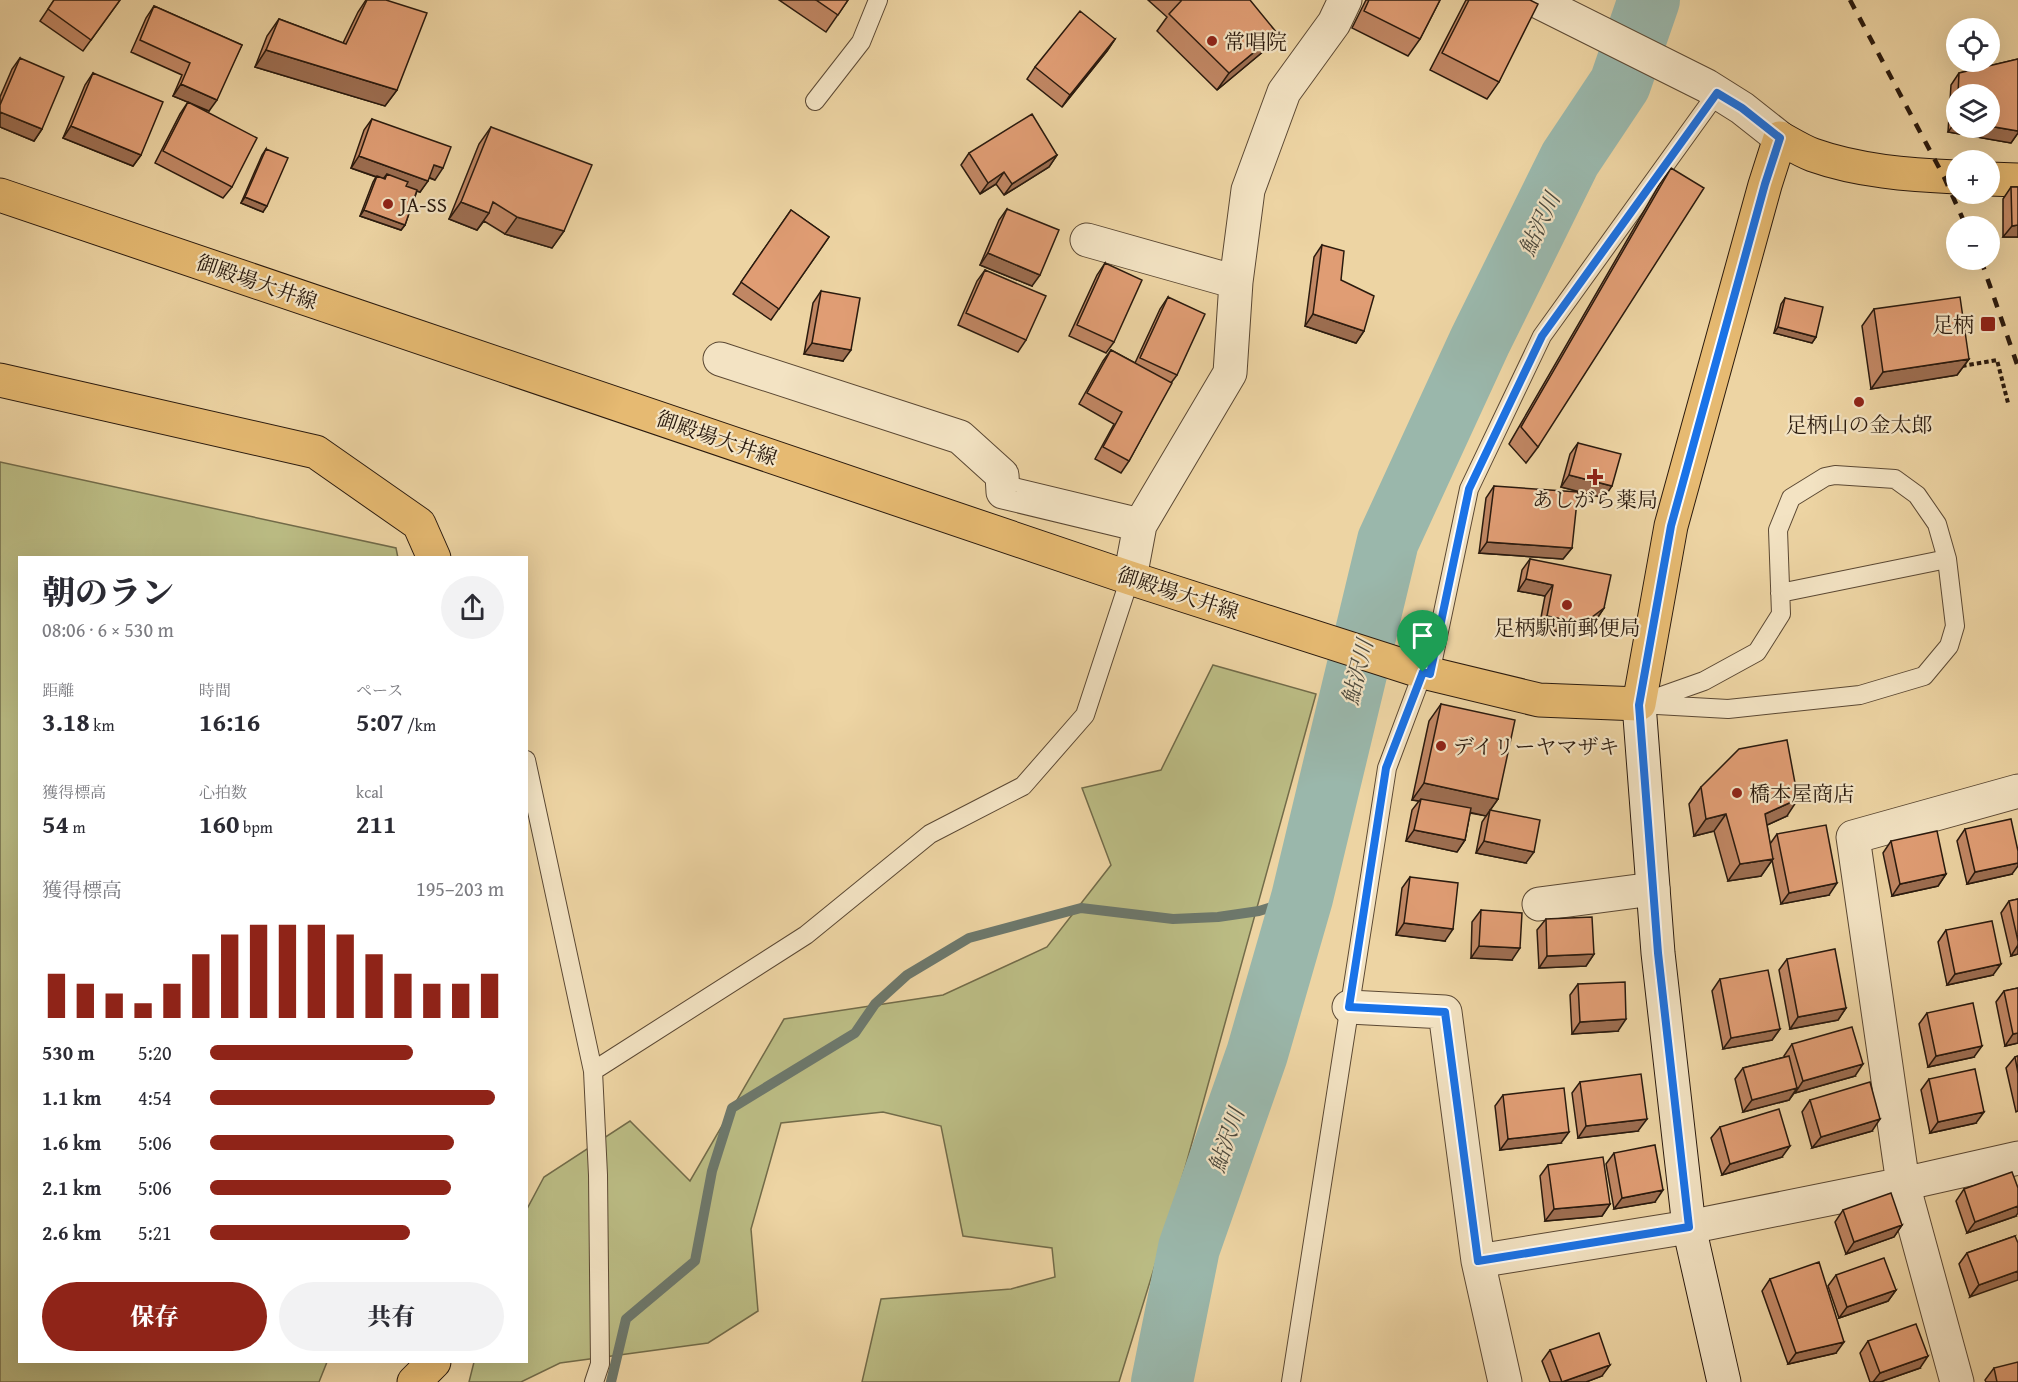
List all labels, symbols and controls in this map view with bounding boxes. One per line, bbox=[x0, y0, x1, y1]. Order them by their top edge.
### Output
map controls bbox=[1946, 18, 2000, 270]
button: locate bbox=[1946, 18, 2000, 72]
place label: 常唱院 bbox=[1224, 26, 1287, 57]
marker: 常唱院 bbox=[1205, 34, 1219, 48]
button: layers bbox=[1946, 84, 2000, 138]
button: + bbox=[1946, 150, 2000, 204]
water label: 鮎沢川 bbox=[1511, 186, 1568, 261]
place label: JA-SS bbox=[397, 189, 447, 220]
marker: JA-SS bbox=[381, 197, 395, 211]
button: − bbox=[1946, 216, 2000, 270]
street label: 御殿場大井線 bbox=[192, 247, 322, 317]
place label: 足柄 bbox=[1932, 309, 1974, 340]
marker: 足柄 bbox=[1979, 315, 1997, 333]
marker: 足柄山の金太郎 bbox=[1852, 395, 1866, 409]
street label: 御殿場大井線 bbox=[652, 403, 782, 473]
place label: 足柄山の金太郎 bbox=[1786, 409, 1933, 440]
marker: あしがら薬局 bbox=[1588, 470, 1602, 484]
place label: あしがら薬局 bbox=[1532, 484, 1658, 515]
street label: 御殿場大井線 bbox=[1113, 559, 1243, 627]
text: 朝のラン bbox=[42, 568, 174, 616]
button: share bbox=[441, 576, 504, 639]
marker: 足柄駅前郵便局 bbox=[1560, 598, 1574, 612]
pin bbox=[1397, 610, 1448, 672]
place label: 足柄駅前郵便局 bbox=[1494, 612, 1641, 643]
text: 08:06 · 6 × 530 m bbox=[42, 615, 174, 644]
icon: arrive bbox=[1406, 619, 1439, 652]
water label: 鮎沢川 bbox=[1333, 634, 1381, 708]
text: 距離 bbox=[42, 678, 74, 702]
text: 時間 bbox=[199, 678, 231, 702]
text: ペース bbox=[356, 678, 403, 702]
text: 3.18 bbox=[42, 702, 90, 741]
text: 16:16 bbox=[199, 702, 260, 741]
text: 5:07 bbox=[356, 702, 404, 741]
text: km bbox=[90, 713, 114, 737]
text: /km bbox=[404, 713, 436, 737]
place label: デイリーヤマザキ bbox=[1453, 731, 1620, 762]
marker: デイリーヤマザキ bbox=[1434, 739, 1448, 753]
place label: 橋本屋商店 bbox=[1749, 778, 1854, 809]
text: 獲得標高 bbox=[42, 780, 106, 804]
text: 心拍数 bbox=[199, 780, 247, 804]
text: kcal bbox=[356, 780, 383, 804]
marker: 橋本屋商店 bbox=[1730, 786, 1744, 800]
text: 54 bbox=[42, 804, 69, 843]
text: 160 bbox=[199, 804, 239, 843]
text: 211 bbox=[356, 804, 396, 843]
text: m bbox=[69, 815, 86, 839]
text: bpm bbox=[239, 815, 273, 839]
text: 195–203 m bbox=[416, 874, 504, 903]
text: 獲得標高 bbox=[42, 875, 122, 904]
text: 530 m bbox=[42, 1038, 95, 1067]
text: 5:20 bbox=[138, 1038, 172, 1067]
text: 1.1 km bbox=[42, 1083, 101, 1112]
text: 4:54 bbox=[138, 1083, 172, 1112]
water label: 鮎沢川 bbox=[1200, 1102, 1253, 1176]
text: 1.6 km bbox=[42, 1128, 101, 1157]
text: 5:06 bbox=[138, 1128, 172, 1157]
text: 2.1 km bbox=[42, 1173, 101, 1202]
text: 5:06 bbox=[138, 1173, 172, 1202]
text: 2.6 km bbox=[42, 1218, 101, 1247]
text: 5:21 bbox=[138, 1218, 172, 1247]
button: 保存 bbox=[42, 1282, 267, 1351]
button: 共有 bbox=[279, 1282, 504, 1351]

